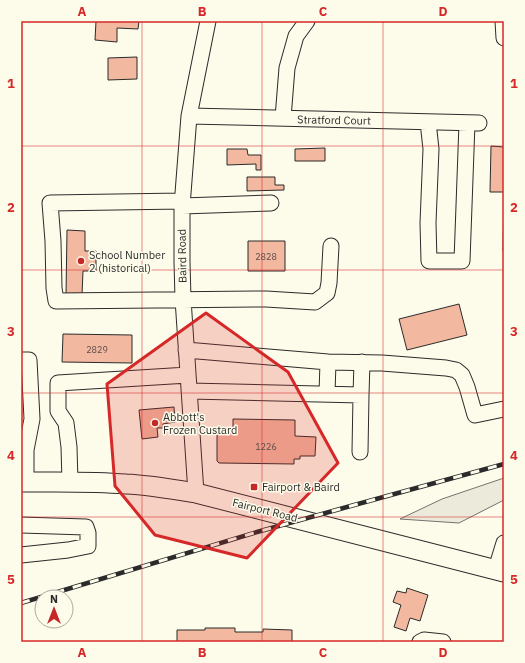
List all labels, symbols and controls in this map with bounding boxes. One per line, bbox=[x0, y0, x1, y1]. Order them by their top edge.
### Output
text: A bbox=[78, 3, 87, 20]
text: B bbox=[198, 3, 207, 20]
text: C bbox=[319, 3, 328, 20]
text: D bbox=[438, 3, 448, 20]
text: 1 bbox=[7, 75, 15, 92]
text: 1 bbox=[510, 75, 518, 92]
street label: Stratford Court bbox=[297, 112, 371, 128]
text: 2 bbox=[7, 199, 15, 216]
text: 2 bbox=[510, 199, 518, 216]
street label: Baird Road bbox=[175, 229, 189, 283]
place label: School Number 2 (historical) bbox=[89, 248, 165, 275]
house number: 2828 bbox=[255, 251, 277, 262]
marker: School Number 2 (historical) bbox=[76, 256, 86, 266]
text: 3 bbox=[7, 323, 15, 340]
text: 3 bbox=[510, 323, 518, 340]
house number: 2829 bbox=[86, 344, 108, 355]
place label: Abbott's Frozen Custard bbox=[163, 410, 237, 437]
marker: Abbott's Frozen Custard bbox=[150, 418, 160, 428]
house number: 1226 bbox=[255, 441, 277, 452]
text: 4 bbox=[7, 447, 15, 464]
text: 4 bbox=[510, 447, 518, 464]
place label: Fairport & Baird bbox=[262, 480, 340, 494]
marker: Fairport & Baird bbox=[249, 482, 259, 492]
street label: Fairport Road bbox=[231, 495, 299, 525]
text: 5 bbox=[7, 571, 15, 588]
text: 5 bbox=[510, 571, 518, 588]
north arrow bbox=[34, 589, 74, 629]
text: N bbox=[50, 592, 58, 606]
text: A bbox=[78, 644, 87, 661]
text: B bbox=[198, 644, 207, 661]
text: C bbox=[319, 644, 328, 661]
text: D bbox=[438, 644, 448, 661]

